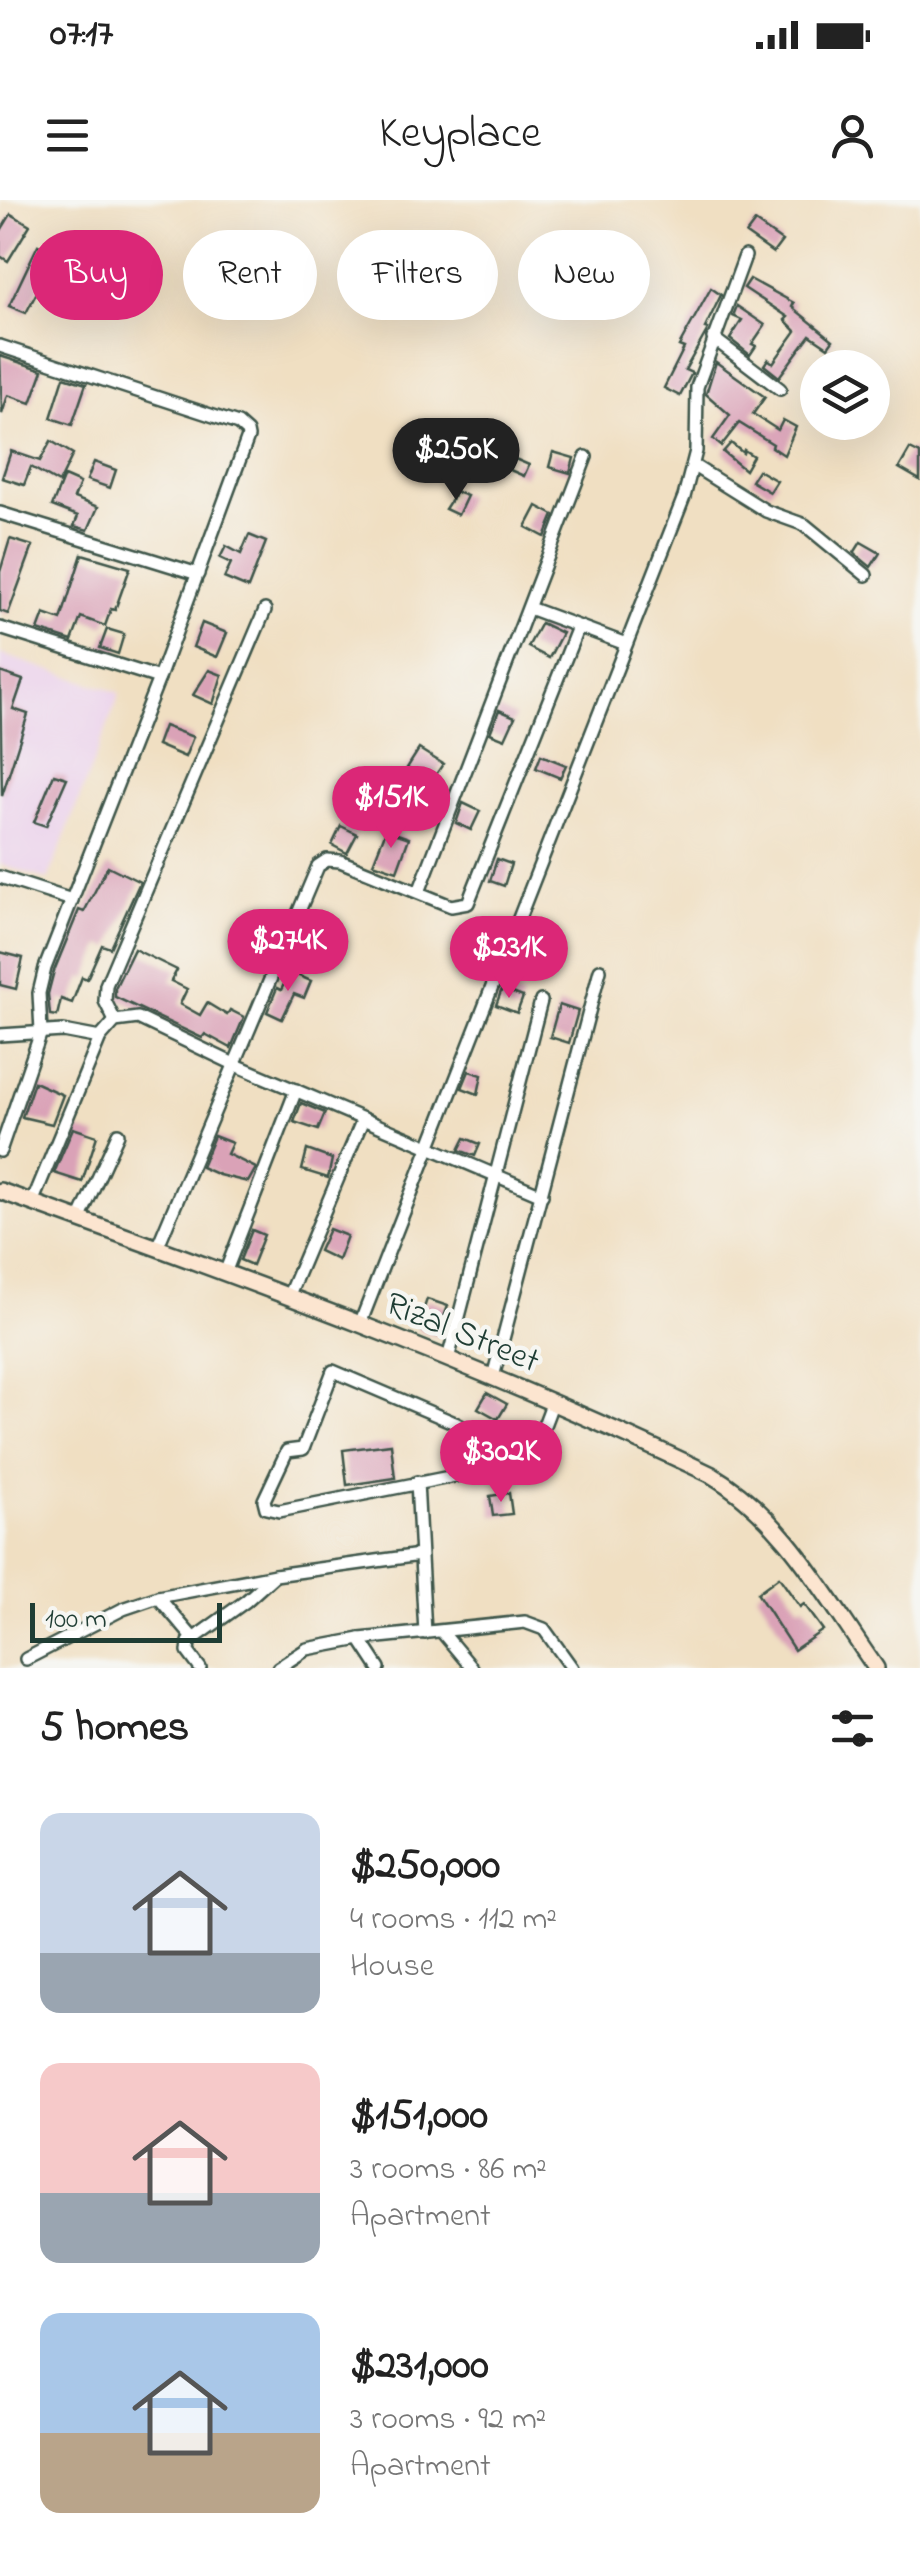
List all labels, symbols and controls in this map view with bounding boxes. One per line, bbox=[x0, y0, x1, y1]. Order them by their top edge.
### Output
text: 07:17 bbox=[50, 7, 113, 63]
text: Keyplace bbox=[379, 102, 541, 168]
icon: menu bbox=[40, 108, 95, 163]
icon: person bbox=[825, 108, 880, 163]
chip: Buy bbox=[30, 230, 163, 320]
chip: Rent bbox=[183, 230, 317, 320]
chip: Filters bbox=[337, 230, 498, 320]
chip: New bbox=[518, 230, 650, 320]
map controls bbox=[800, 350, 890, 440]
button: layers bbox=[800, 350, 890, 440]
pin: $250K bbox=[386, 418, 526, 503]
text: $250K bbox=[415, 427, 497, 474]
pin: $151K bbox=[321, 766, 461, 851]
text: $151K bbox=[354, 775, 428, 822]
pin: $274K bbox=[218, 909, 358, 994]
pin: $231K bbox=[439, 916, 579, 1001]
text: $274K bbox=[249, 918, 327, 965]
text: $231K bbox=[472, 925, 546, 972]
street label: Rizal Street bbox=[377, 1280, 547, 1388]
pin: $302K bbox=[431, 1420, 571, 1505]
text: $302K bbox=[462, 1429, 540, 1476]
scale bar bbox=[30, 1598, 222, 1642]
text: 100 m bbox=[45, 1600, 107, 1641]
text: 5 homes bbox=[40, 1698, 189, 1759]
icon: filters bbox=[825, 1701, 880, 1756]
text: $250,000 bbox=[350, 1836, 500, 1897]
icon: home bbox=[120, 1853, 240, 1973]
text: 4 rooms · 112 m² bbox=[350, 1897, 557, 1944]
text: House bbox=[350, 1944, 434, 1991]
text: $151,000 bbox=[350, 2086, 488, 2147]
icon: home bbox=[120, 2103, 240, 2223]
text: 3 rooms · 86 m² bbox=[350, 2147, 547, 2194]
text: Apartment bbox=[350, 2194, 491, 2241]
text: $231,000 bbox=[350, 2336, 489, 2397]
icon: home bbox=[120, 2353, 240, 2473]
text: 3 rooms · 92 m² bbox=[350, 2397, 546, 2444]
text: Apartment bbox=[350, 2444, 491, 2491]

